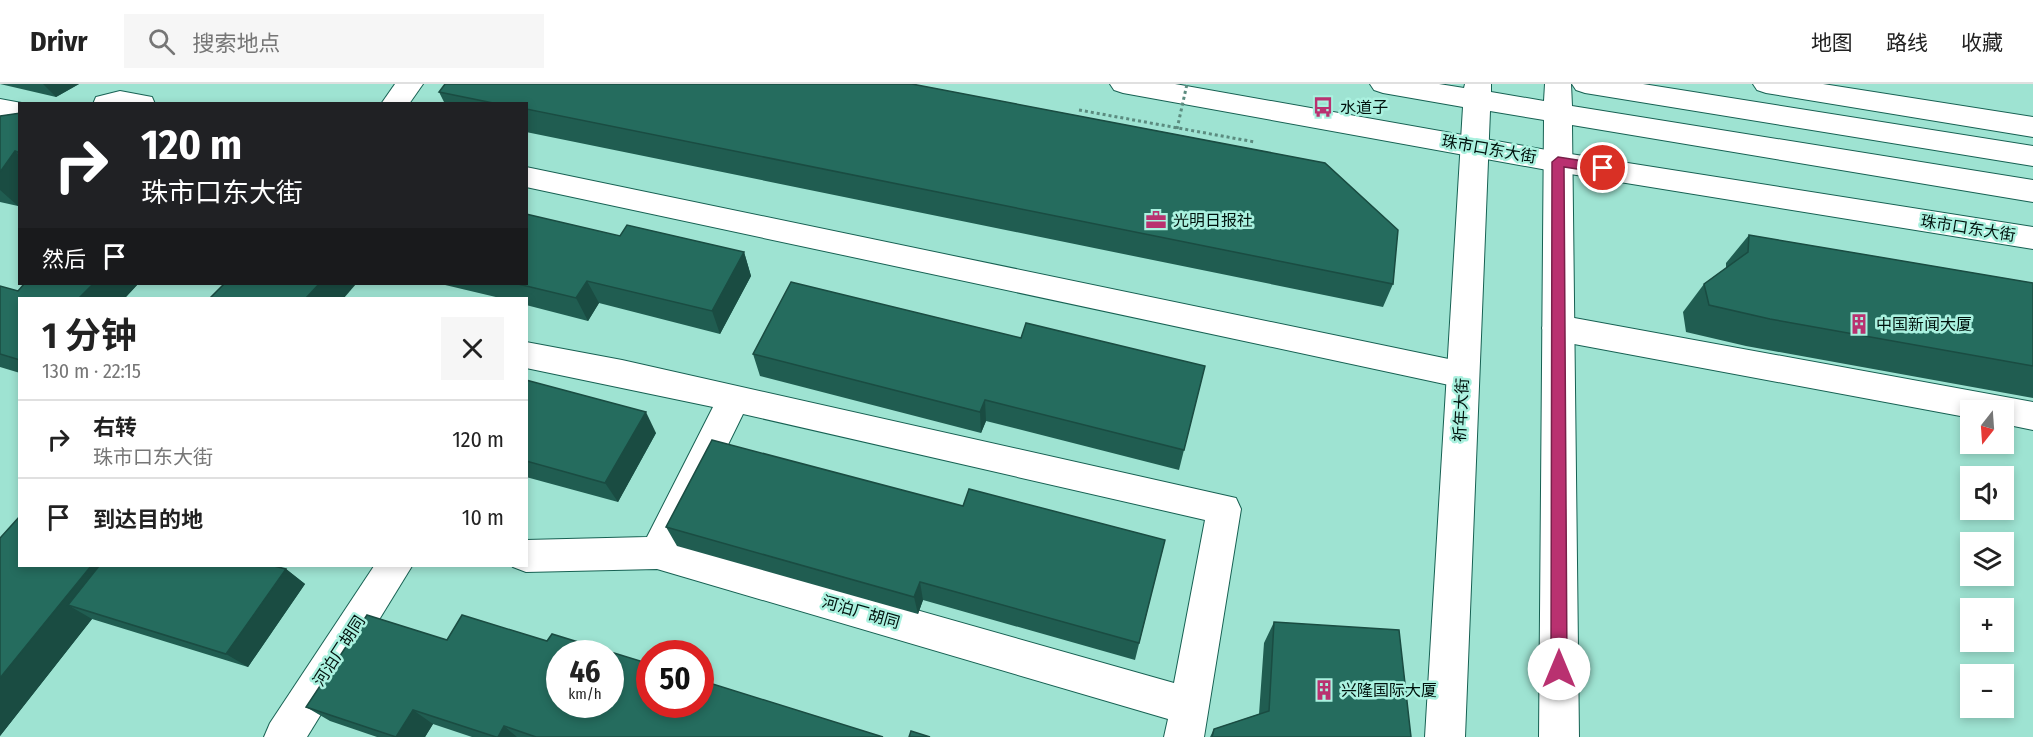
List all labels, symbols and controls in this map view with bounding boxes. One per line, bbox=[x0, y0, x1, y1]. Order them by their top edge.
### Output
search box bbox=[124, 14, 544, 68]
text: Drivr bbox=[30, 25, 88, 58]
icon: search bbox=[145, 25, 178, 58]
text: 搜索地点 bbox=[193, 30, 281, 57]
text: 地图 bbox=[1811, 30, 1853, 56]
text: 路线 bbox=[1886, 30, 1928, 56]
text: 收藏 bbox=[1961, 30, 2003, 56]
bus stop icon: 水道子 bbox=[1311, 95, 1335, 119]
place label: 水道子 bbox=[1340, 98, 1388, 117]
text: 120 m bbox=[141, 120, 242, 170]
icon: right bbox=[42, 126, 120, 204]
street label: 珠市口东大街 bbox=[1440, 131, 1538, 167]
pin bbox=[1577, 142, 1628, 193]
icon: arrive bbox=[1586, 151, 1619, 184]
text: 珠市口东大街 bbox=[141, 177, 303, 209]
office icon: 光明日报社 bbox=[1144, 208, 1168, 232]
place label: 光明日报社 bbox=[1173, 211, 1253, 230]
street label: 珠市口东大街 bbox=[1919, 211, 2017, 245]
icon: arrive bbox=[98, 240, 131, 273]
text: 然后 bbox=[42, 246, 86, 273]
building icon: 中国新闻大厦 bbox=[1847, 312, 1871, 336]
text: 1 分钟 bbox=[42, 314, 137, 358]
place label: 中国新闻大厦 bbox=[1876, 315, 1972, 334]
button: close bbox=[441, 317, 504, 380]
text: 130 m · 22:15 bbox=[42, 359, 141, 383]
street label: 祈年大街 bbox=[1450, 378, 1472, 442]
north arrow bbox=[1960, 400, 2014, 454]
map controls bbox=[1960, 400, 2014, 718]
text: 右转 bbox=[93, 414, 137, 441]
icon: right bbox=[42, 423, 75, 456]
text: 120 m bbox=[452, 426, 504, 453]
text: 珠市口东大街 bbox=[93, 445, 213, 469]
button: sound bbox=[1960, 466, 2014, 520]
icon: arrive bbox=[42, 501, 75, 534]
text: 10 m bbox=[462, 504, 504, 531]
text: 到达目的地 bbox=[93, 506, 203, 533]
button: layers bbox=[1960, 532, 2014, 586]
street label: 河泊厂胡同 bbox=[820, 592, 902, 632]
button: + bbox=[1960, 598, 2014, 652]
street label: 河泊厂胡同 bbox=[309, 612, 369, 690]
position arrow bbox=[1527, 637, 1591, 701]
speed limit sign: 50 bbox=[636, 640, 714, 718]
text: 46 bbox=[569, 654, 601, 690]
button: − bbox=[1960, 664, 2014, 718]
building icon: 兴隆国际大厦 bbox=[1312, 678, 1336, 702]
place label: 兴隆国际大厦 bbox=[1341, 681, 1437, 700]
text: km/h bbox=[568, 685, 602, 703]

